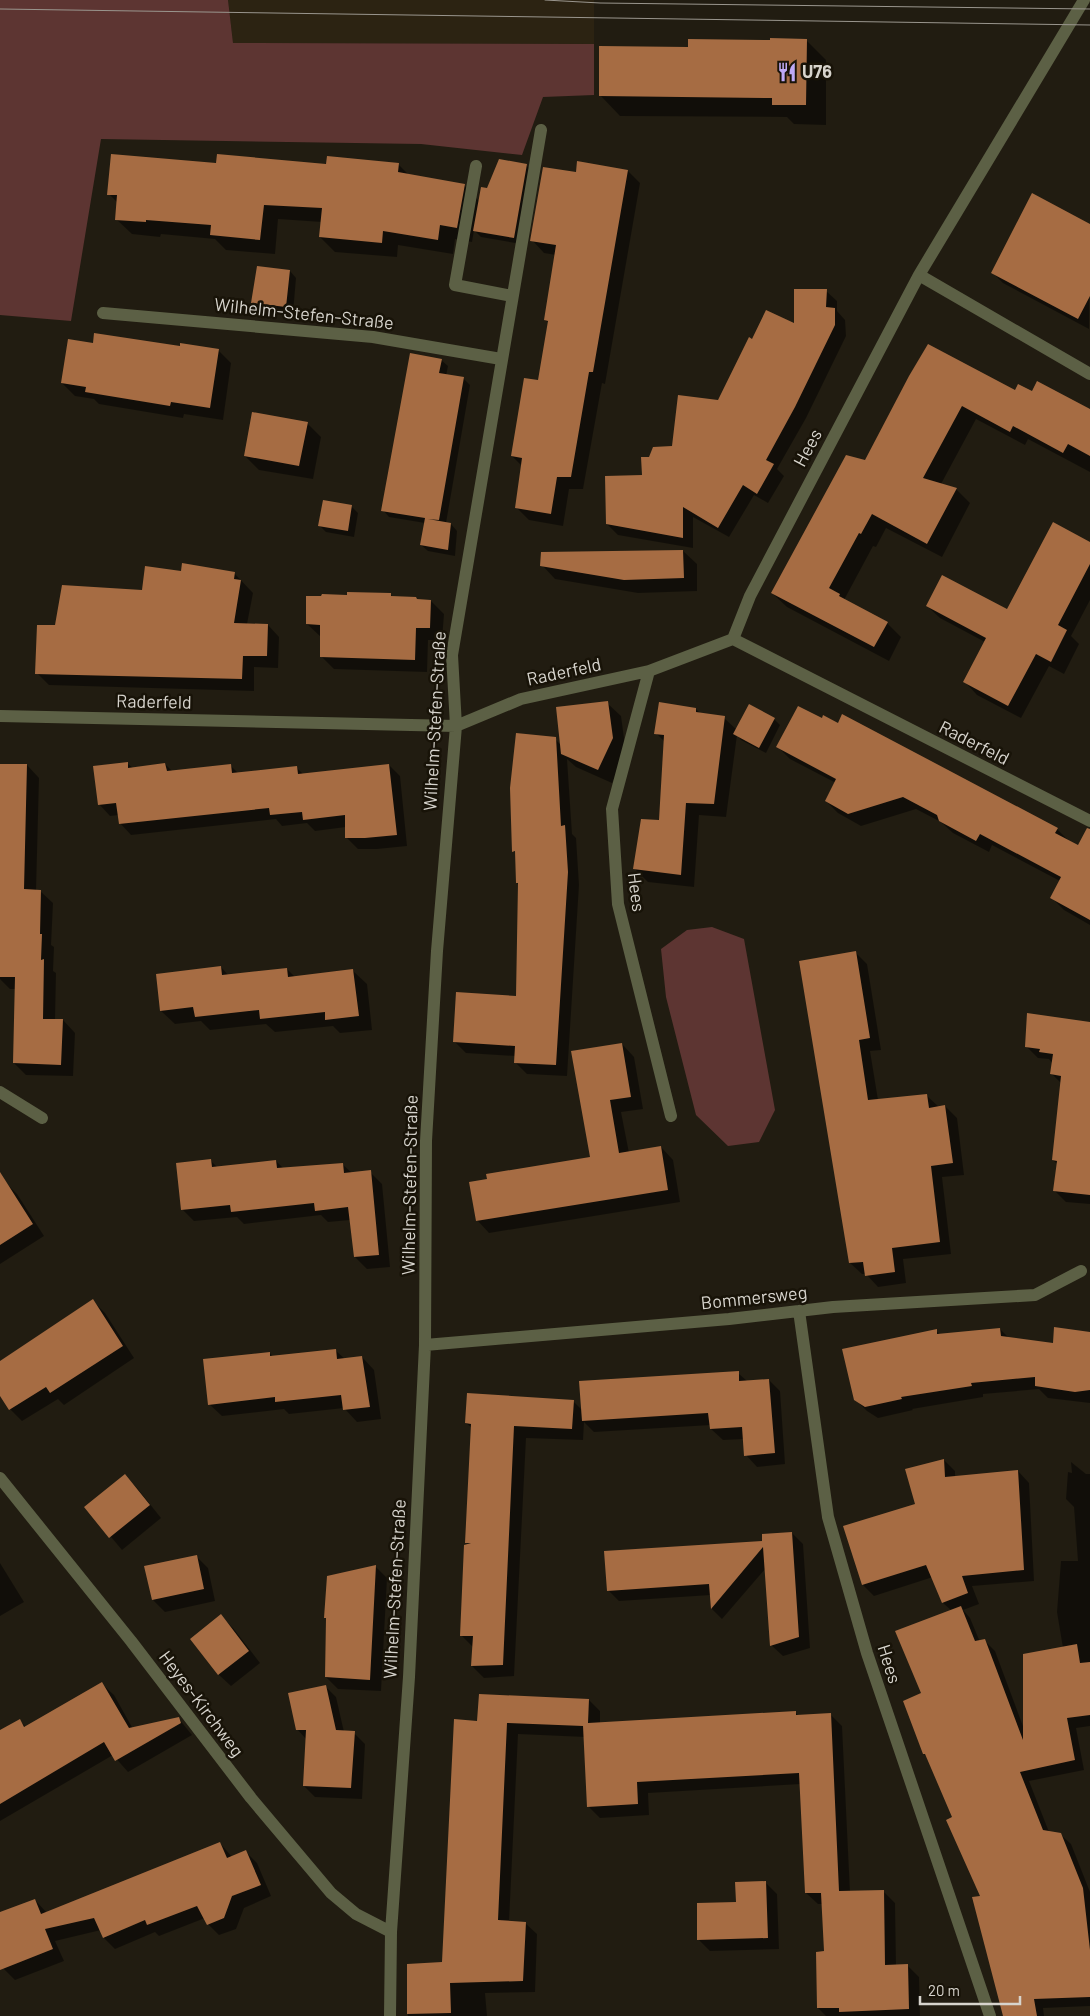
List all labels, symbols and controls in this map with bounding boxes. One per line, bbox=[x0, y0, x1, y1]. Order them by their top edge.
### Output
place label: U76 bbox=[802, 60, 832, 82]
restaurant icon: U76 bbox=[776, 61, 798, 83]
street label: Wilhelm-Stefen-Straße bbox=[213, 293, 395, 333]
street label: Hees bbox=[788, 425, 826, 470]
street label: Wilhelm-Stefen-Straße bbox=[418, 630, 450, 812]
street label: Raderfeld bbox=[525, 652, 603, 690]
street label: Raderfeld bbox=[116, 689, 192, 713]
street label: Raderfeld bbox=[936, 715, 1013, 769]
street label: Hees bbox=[624, 871, 650, 913]
street label: Wilhelm-Stefen-Straße bbox=[396, 1095, 422, 1275]
street label: Bommersweg bbox=[700, 1280, 808, 1314]
street label: Wilhelm-Stefen-Straße bbox=[378, 1498, 410, 1680]
street label: Hees bbox=[873, 1642, 907, 1686]
street label: Heyes-Kirchweg bbox=[155, 1646, 249, 1761]
scale bar bbox=[920, 1974, 1020, 2006]
text: 20 m bbox=[928, 1981, 960, 1999]

